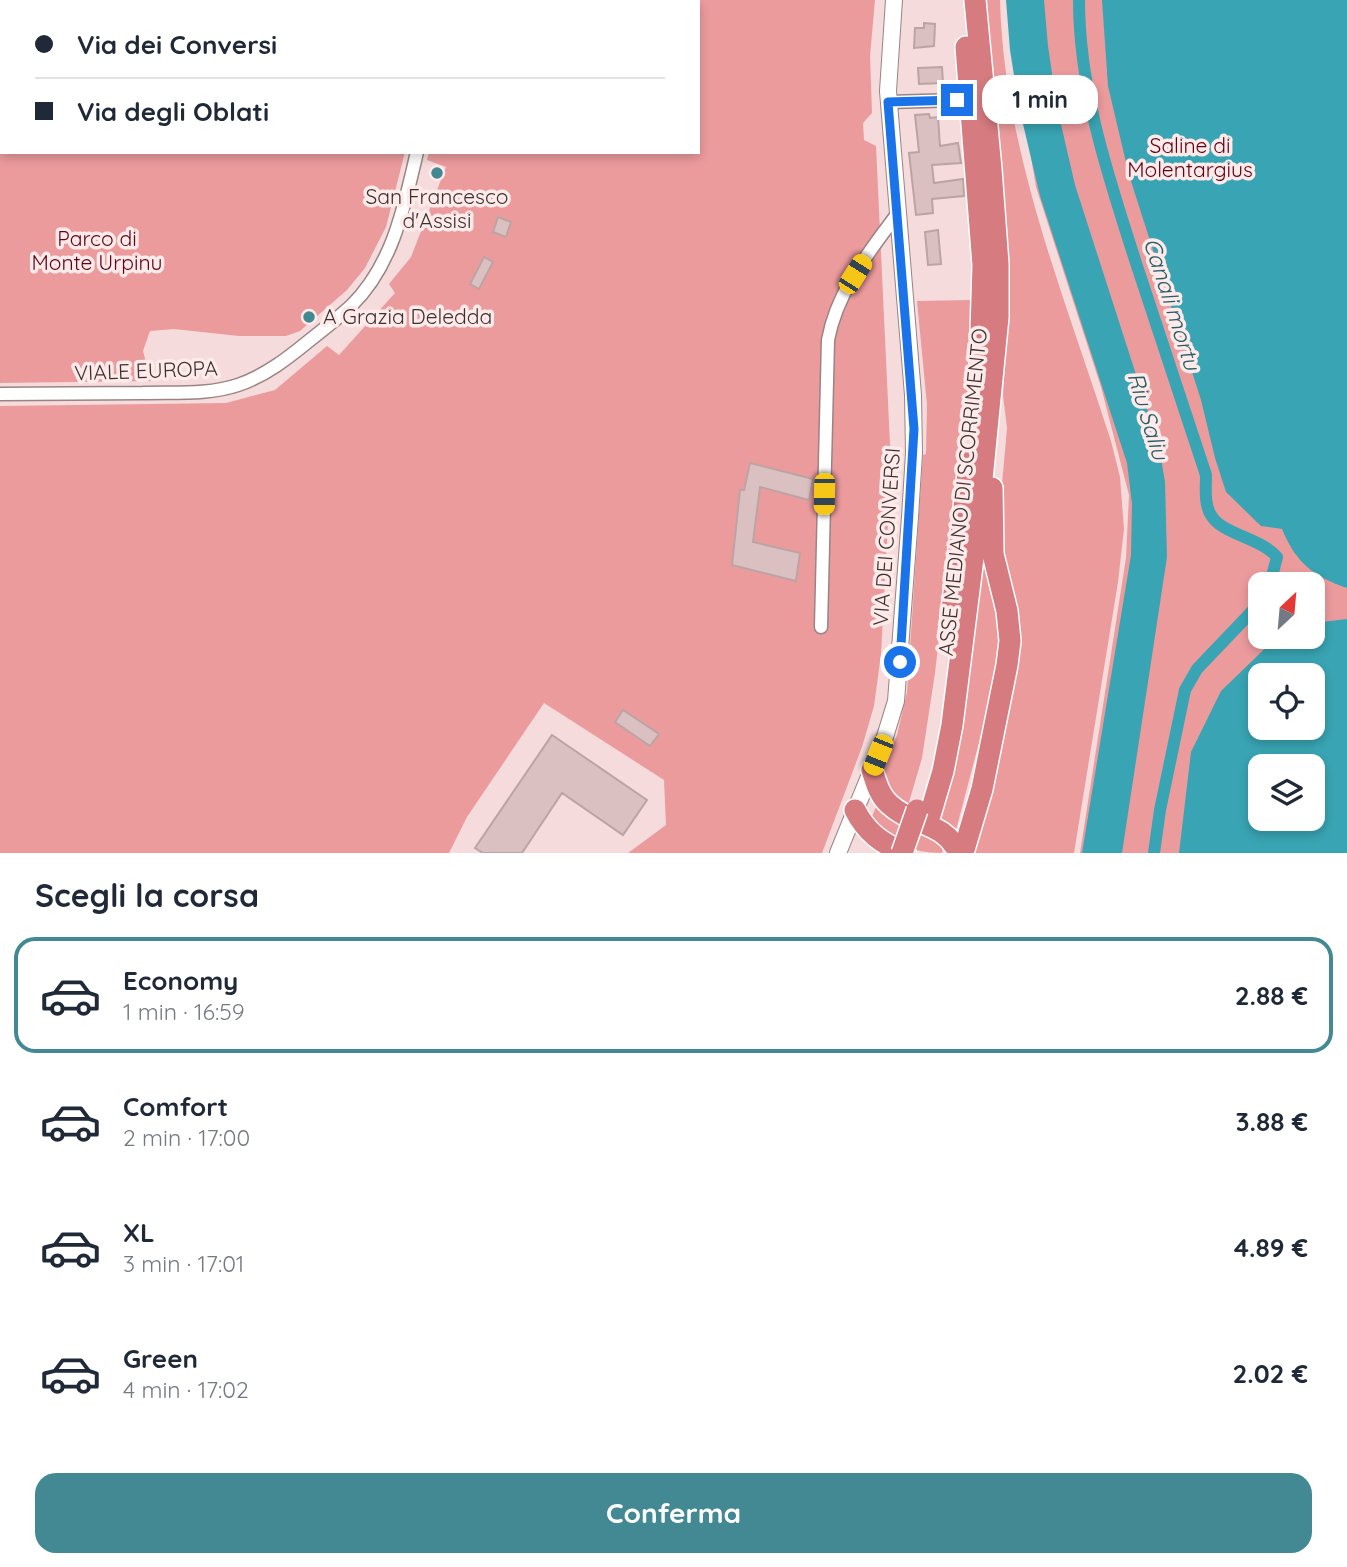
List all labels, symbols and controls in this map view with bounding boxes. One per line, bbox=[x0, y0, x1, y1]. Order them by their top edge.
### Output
text: Via dei Conversi bbox=[77, 28, 277, 61]
callout: 1 min bbox=[982, 76, 1097, 124]
route end bbox=[941, 84, 973, 116]
text: 1 min bbox=[1012, 85, 1068, 114]
text: Via degli Oblati bbox=[77, 95, 269, 128]
park label: Saline di Molentargius bbox=[1127, 132, 1253, 182]
marker: San Francesco d'Assisi bbox=[429, 165, 445, 181]
place label: San Francesco d'Assisi bbox=[366, 183, 508, 233]
park label: Parco di Monte Urpinu bbox=[31, 225, 163, 275]
water label: Canali mortu bbox=[1137, 234, 1208, 375]
car bbox=[835, 251, 876, 297]
place label: A Grazia Deledda bbox=[323, 303, 492, 329]
marker: A Grazia Deledda bbox=[301, 309, 317, 325]
street label: ASSE MEDIANO DI SCORRIMENTO bbox=[932, 327, 992, 657]
street label: VIALE EUROPA bbox=[74, 355, 218, 386]
water label: Riu Saliu bbox=[1121, 369, 1176, 465]
street label: VIA DEI CONVERSI bbox=[867, 447, 905, 627]
car bbox=[814, 473, 835, 515]
north arrow bbox=[1248, 572, 1325, 649]
map controls bbox=[1248, 572, 1325, 831]
route start bbox=[884, 646, 916, 678]
button: locate bbox=[1248, 663, 1325, 740]
car bbox=[861, 732, 896, 778]
button: layers bbox=[1248, 754, 1325, 831]
text: Scegli la corsa bbox=[35, 875, 259, 915]
icon: car bbox=[39, 964, 102, 1027]
text: Economy bbox=[123, 964, 238, 997]
text: 2.88 € bbox=[1235, 979, 1308, 1012]
text: 1 min · 16:59 bbox=[123, 997, 245, 1026]
icon: car bbox=[39, 1090, 102, 1153]
text: Comfort bbox=[123, 1090, 228, 1123]
text: 3.88 € bbox=[1235, 1105, 1308, 1138]
text: 2 min · 17:00 bbox=[123, 1123, 250, 1152]
icon: car bbox=[39, 1216, 102, 1279]
text: XL bbox=[123, 1216, 155, 1249]
text: 4.89 € bbox=[1234, 1231, 1308, 1264]
text: 3 min · 17:01 bbox=[123, 1249, 244, 1278]
icon: car bbox=[39, 1342, 102, 1405]
text: Green bbox=[123, 1342, 198, 1375]
text: 2.02 € bbox=[1232, 1357, 1308, 1390]
text: 4 min · 17:02 bbox=[123, 1375, 249, 1404]
button: Conferma bbox=[35, 1473, 1312, 1553]

